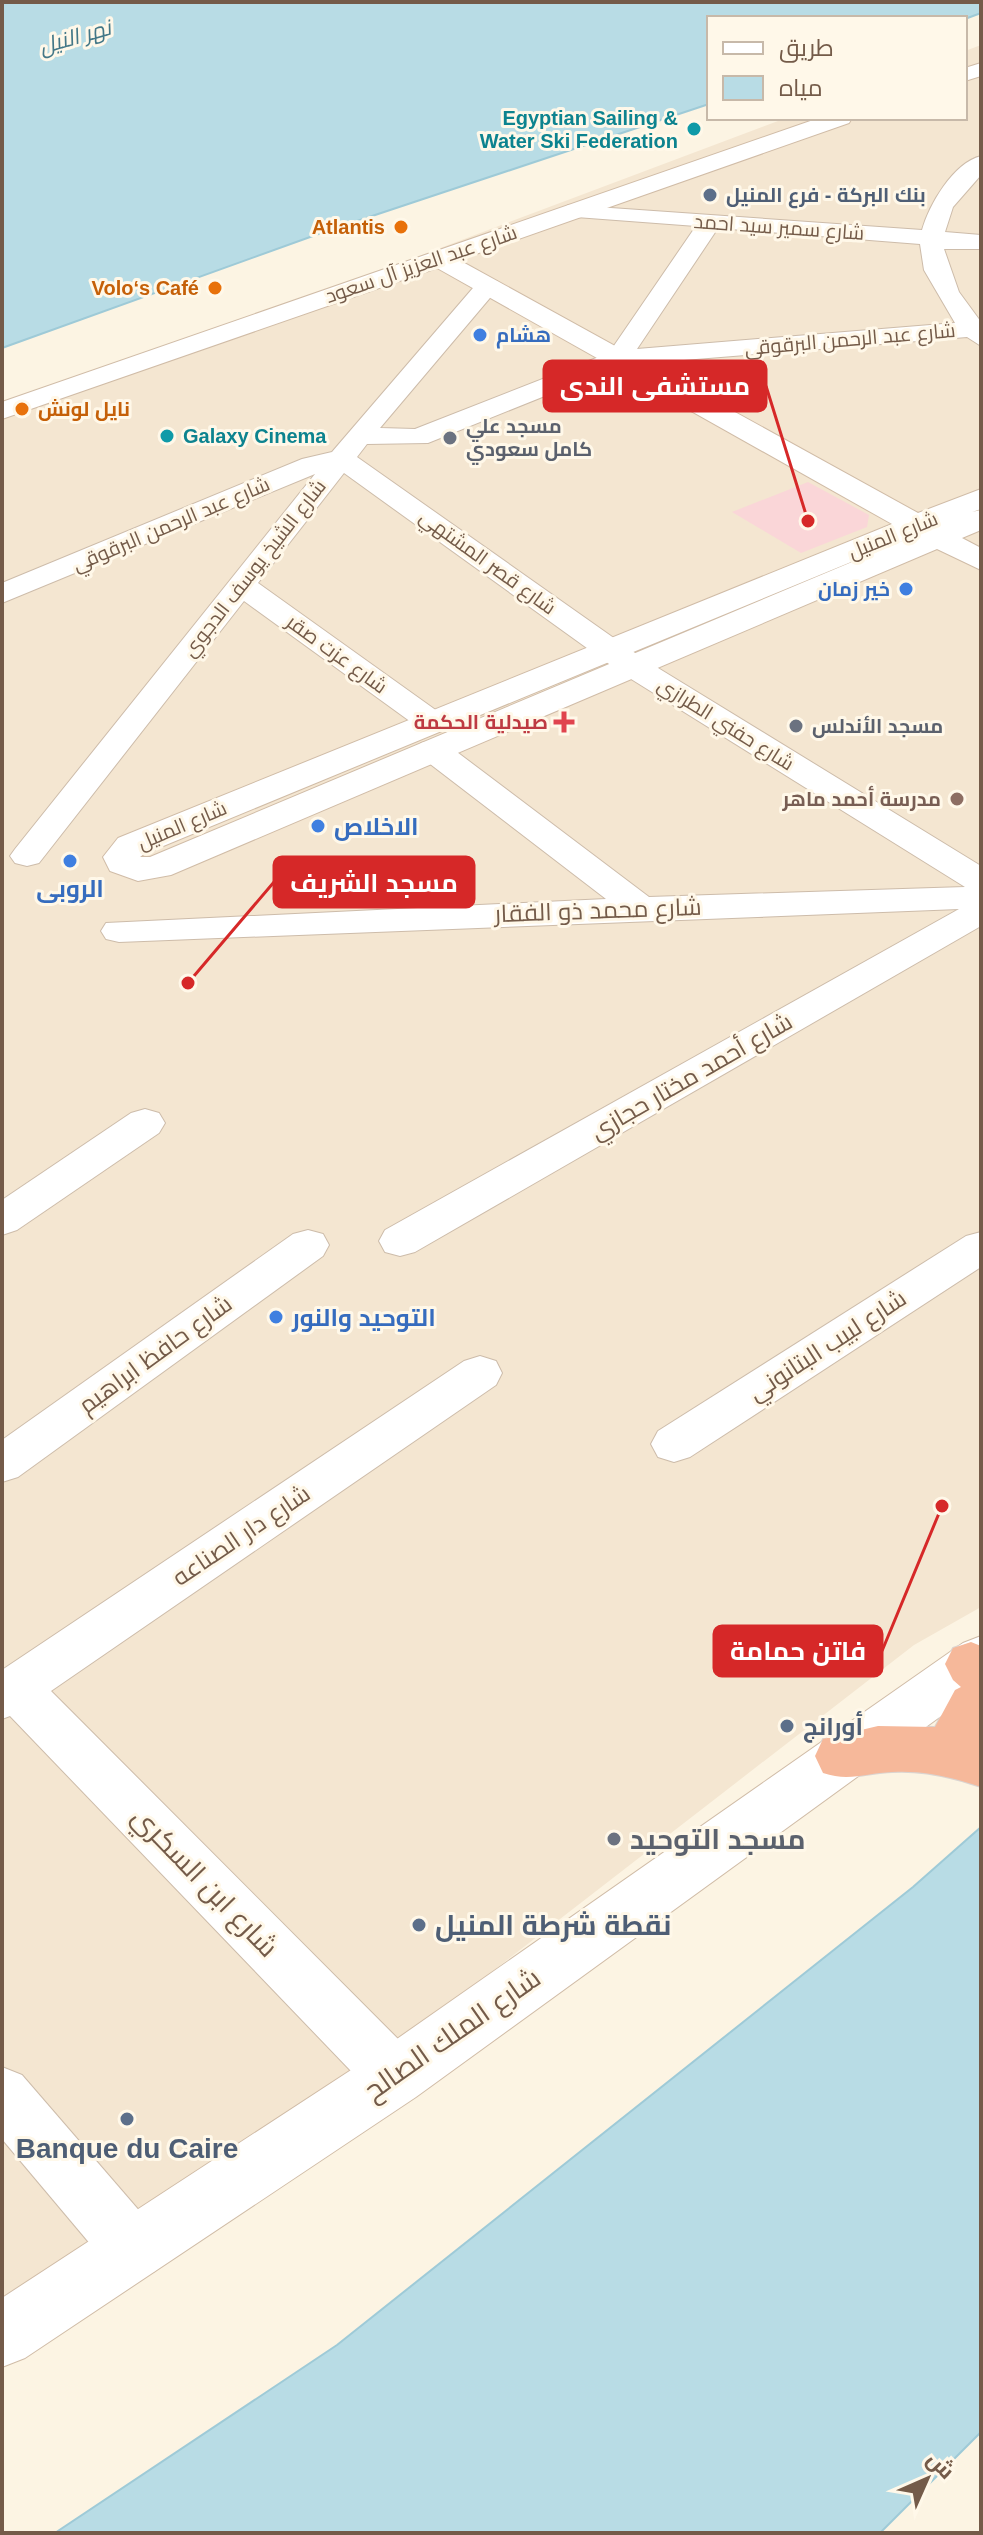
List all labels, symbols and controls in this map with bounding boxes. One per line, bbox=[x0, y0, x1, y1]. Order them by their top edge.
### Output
water label: نهر النيل bbox=[36, 14, 116, 60]
legend bbox=[707, 16, 967, 120]
text: طريق bbox=[779, 34, 834, 63]
text: مياه bbox=[779, 74, 823, 101]
place label: Egyptian Sailing & Water Ski Federation bbox=[480, 107, 678, 152]
marker: Egyptian Sailing & Water Ski Federation bbox=[685, 120, 703, 138]
place label: بنك البركة - فرع المنيل bbox=[726, 184, 926, 209]
marker: بنك البركة - فرع المنيل bbox=[701, 186, 719, 204]
street label: شارع سمير سيد احمد bbox=[693, 210, 865, 247]
place label: Atlantis bbox=[312, 216, 385, 238]
marker: Atlantis bbox=[392, 218, 410, 236]
street label: شارع عبد العزيز آل سعود bbox=[322, 221, 521, 310]
place label: Volo‘s Café bbox=[92, 277, 199, 299]
marker: Volo‘s Café bbox=[206, 279, 224, 297]
street label: شارع عبد الرحمن البرقوقي bbox=[744, 319, 957, 364]
place label: هشام bbox=[496, 324, 551, 349]
marker: هشام bbox=[471, 326, 489, 344]
callout: مستشفى الندى bbox=[544, 361, 766, 411]
text: مستشفى الندى bbox=[560, 371, 750, 402]
place label: نايل لونش bbox=[38, 398, 130, 421]
marker: نايل لونش bbox=[13, 400, 31, 418]
place label: مسجد علي كامل سعودي bbox=[466, 415, 592, 465]
place label: Galaxy Cinema bbox=[183, 425, 327, 447]
marker: Galaxy Cinema bbox=[158, 427, 176, 445]
marker: مسجد علي كامل سعودي bbox=[441, 429, 459, 447]
street label: شارع عبد الرحمن البرقوقي bbox=[69, 473, 275, 580]
street label: شارع الشيخ يوسف الدجوي bbox=[178, 475, 334, 664]
street label: شارع قصر المشتهي bbox=[413, 505, 560, 623]
street label: شارع المنيل bbox=[845, 507, 942, 566]
place label: خير زمان bbox=[818, 578, 890, 601]
marker: خير زمان bbox=[897, 580, 915, 598]
street label: شارع عزت صقر bbox=[280, 610, 391, 700]
street label: شارع حفني الطرازي bbox=[651, 673, 798, 779]
place label: صيدلية الحكمة bbox=[414, 711, 548, 734]
marker: صيدلية الحكمة bbox=[555, 713, 573, 731]
place label: مسجد الأندلس bbox=[812, 715, 943, 738]
marker: مسجد الأندلس bbox=[787, 717, 805, 735]
place label: مدرسة أحمد ماهر bbox=[782, 785, 941, 811]
marker: مدرسة أحمد ماهر bbox=[948, 790, 966, 808]
street label: شارع المنيل bbox=[134, 796, 231, 856]
place label: الاخلاص bbox=[334, 813, 419, 841]
marker: الاخلاص bbox=[309, 817, 327, 835]
marker: الروبى bbox=[61, 852, 79, 870]
callout: مسجد الشريف bbox=[274, 857, 474, 907]
text: مسجد الشريف bbox=[290, 868, 458, 898]
place label: الروبى bbox=[36, 875, 104, 903]
street label: شارع محمد ذو الفقار bbox=[492, 893, 702, 930]
street label: شارع أحمد مختار حجازي bbox=[584, 1005, 799, 1149]
street label: شارع لبيب البتانوني bbox=[743, 1284, 914, 1411]
street label: شارع حافظ ابراهيم bbox=[73, 1289, 238, 1421]
place label: التوحيد والنور bbox=[291, 1304, 436, 1332]
marker: التوحيد والنور bbox=[267, 1308, 285, 1326]
street label: شارع دار الصناعه bbox=[167, 1479, 317, 1593]
callout: فاتن حمامة bbox=[714, 1626, 882, 1676]
text: فاتن حمامة bbox=[730, 1636, 866, 1667]
place label: أورانج bbox=[803, 1711, 863, 1743]
marker: أورانج bbox=[778, 1717, 796, 1735]
street label: شارع ابن السكري bbox=[122, 1801, 284, 1967]
place label: مسجد التوحيد bbox=[630, 1824, 806, 1856]
marker: مسجد التوحيد bbox=[605, 1830, 623, 1848]
place label: نقطة شرطة المنيل bbox=[435, 1910, 671, 1942]
marker: نقطة شرطة المنيل bbox=[410, 1916, 428, 1934]
street label: شارع الملك الصالح bbox=[358, 1962, 548, 2109]
marker: Banque du Caire bbox=[118, 2110, 136, 2128]
place label: Banque du Caire bbox=[16, 2133, 238, 2164]
north arrow bbox=[887, 2439, 967, 2519]
text: ش bbox=[921, 2446, 960, 2485]

